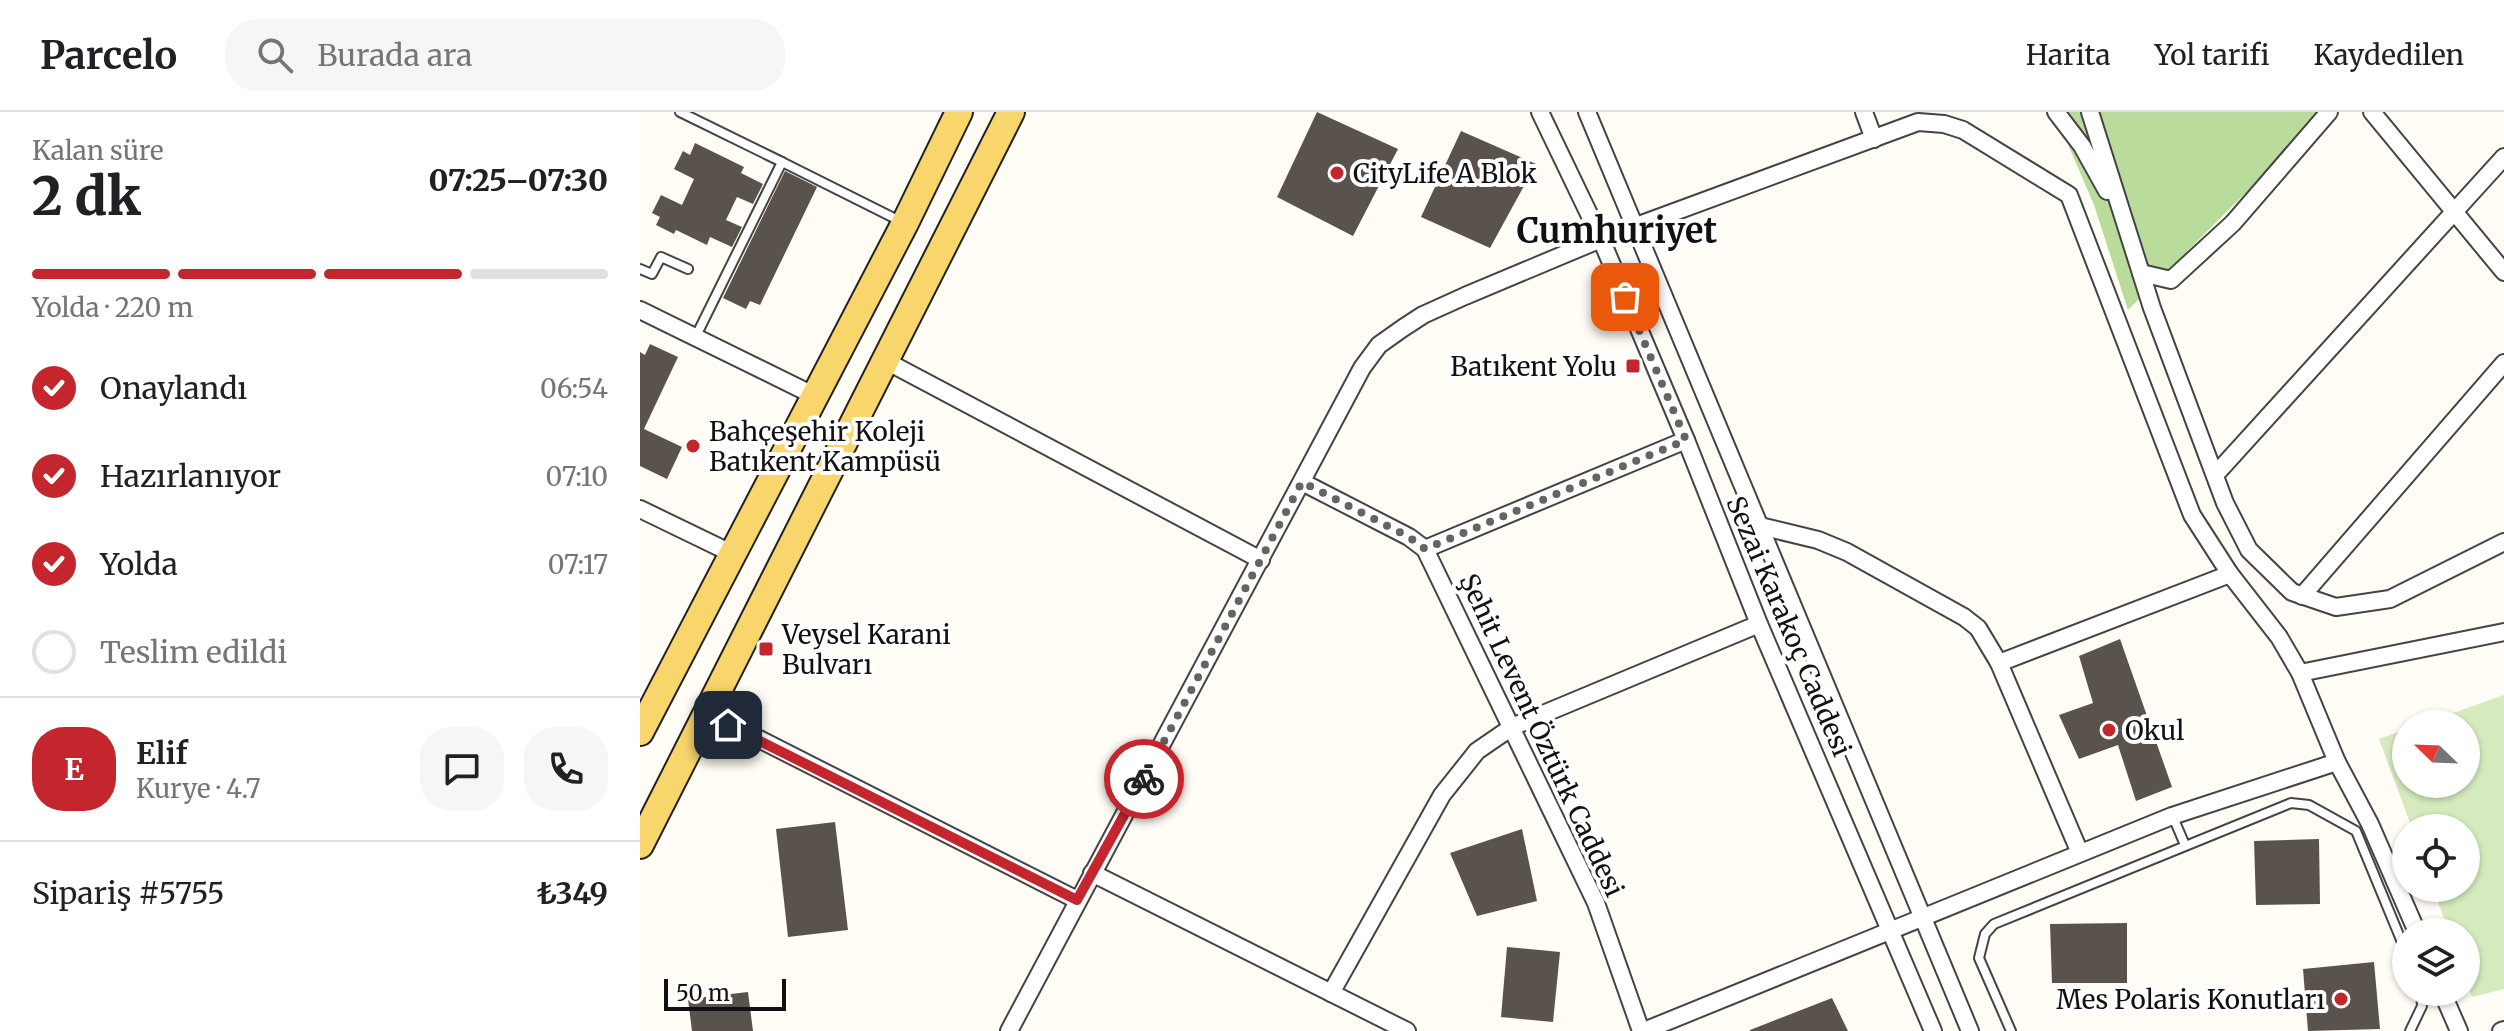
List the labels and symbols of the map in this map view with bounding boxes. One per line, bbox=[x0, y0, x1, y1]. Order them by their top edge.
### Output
place label: CityLife A Blok bbox=[1353, 157, 1538, 190]
marker: CityLife A Blok bbox=[1328, 164, 1346, 182]
district label: Cumhuriyet bbox=[1517, 210, 1717, 252]
pin bbox=[1591, 263, 1659, 331]
place label: Batıkent Yolu bbox=[1450, 350, 1617, 383]
marker: Batıkent Yolu bbox=[1624, 357, 1642, 375]
place label: Bahçeşehir Koleji Batıkent Kampüsü bbox=[709, 415, 941, 478]
marker: Bahçeşehir Koleji Batıkent Kampüsü bbox=[684, 437, 702, 455]
street label: Sezai Karakoç Caddesi bbox=[1719, 491, 1859, 761]
street label: Şehit Levent Öztürk Caddesi bbox=[1453, 568, 1631, 902]
place label: Veysel Karani Bulvarı bbox=[781, 618, 951, 681]
marker: Veysel Karani Bulvarı bbox=[757, 640, 775, 658]
pin bbox=[694, 691, 762, 759]
north arrow bbox=[2392, 710, 2480, 798]
place label: Okul bbox=[2125, 714, 2184, 747]
marker: Okul bbox=[2100, 721, 2118, 739]
courier bbox=[1104, 739, 1184, 819]
scale bar bbox=[664, 975, 786, 1011]
place label: Mes Polaris Konutları bbox=[2056, 983, 2325, 1016]
marker: Mes Polaris Konutları bbox=[2332, 990, 2350, 1008]

